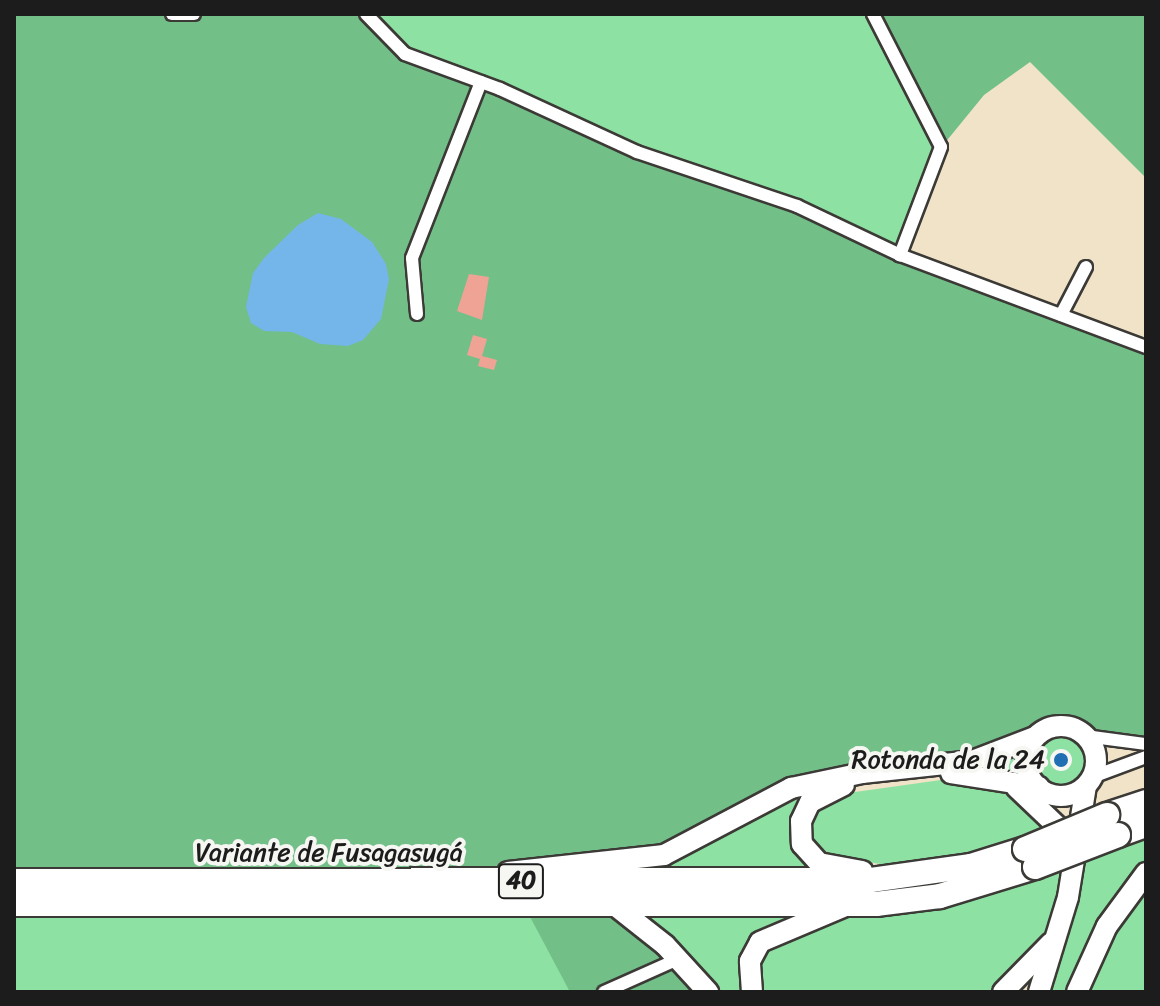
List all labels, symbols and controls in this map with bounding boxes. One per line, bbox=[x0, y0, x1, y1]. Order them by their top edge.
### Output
place label: Rotonda de la 24 bbox=[852, 744, 1045, 776]
marker: Rotonda de la 24 bbox=[1052, 751, 1070, 769]
street label: Variante de Fusagasugá bbox=[196, 837, 462, 869]
road number: 40 bbox=[497, 861, 545, 901]

